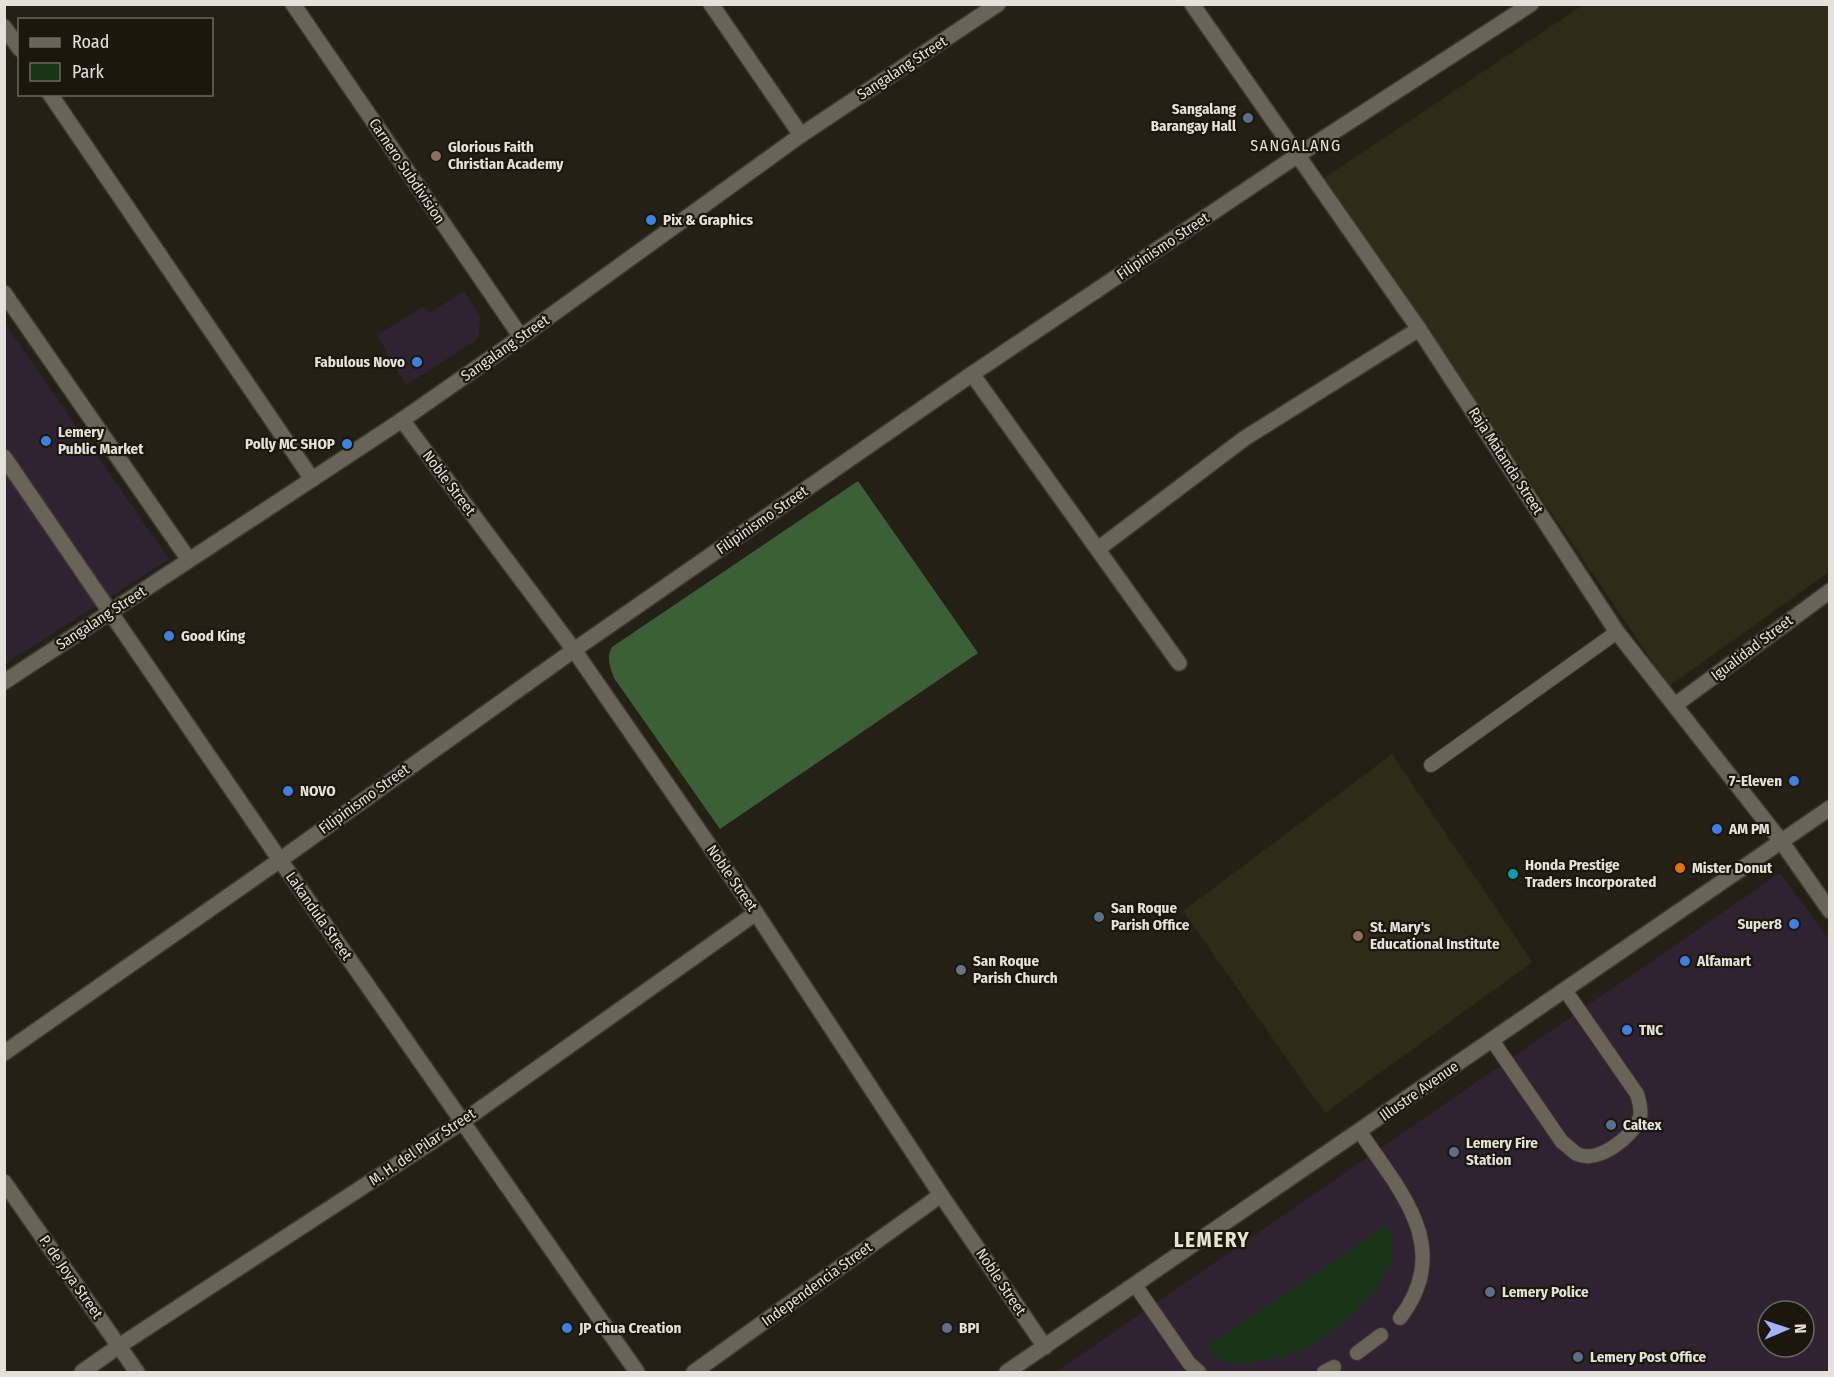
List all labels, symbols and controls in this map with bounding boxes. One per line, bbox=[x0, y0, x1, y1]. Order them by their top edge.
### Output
legend bbox=[18, 18, 213, 96]
text: Road bbox=[72, 31, 109, 53]
street label: Sangalang Street bbox=[854, 32, 950, 104]
text: Park bbox=[72, 61, 105, 83]
place label: Sangalang Barangay Hall bbox=[1151, 100, 1237, 135]
marker: Sangalang Barangay Hall bbox=[1241, 111, 1255, 125]
street label: Carnero Subdivision bbox=[365, 115, 449, 227]
district label: SANGALANG bbox=[1250, 136, 1342, 155]
place label: Glorious Faith Christian Academy bbox=[448, 138, 564, 173]
marker: Glorious Faith Christian Academy bbox=[429, 149, 443, 163]
street label: Filipinismo Street bbox=[1113, 208, 1213, 283]
place label: Pix & Graphics bbox=[663, 211, 753, 229]
marker: Pix & Graphics bbox=[644, 213, 658, 227]
street label: Sangalang Street bbox=[458, 311, 553, 385]
place label: Fabulous Novo bbox=[315, 353, 405, 371]
marker: Fabulous Novo bbox=[410, 355, 424, 369]
street label: Raja Matanda Street bbox=[1465, 404, 1547, 518]
place label: Lemery Public Market bbox=[58, 423, 144, 458]
marker: Lemery Public Market bbox=[39, 434, 53, 448]
place label: Polly MC SHOP bbox=[245, 435, 335, 453]
marker: Polly MC SHOP bbox=[340, 437, 354, 451]
street label: Noble Street bbox=[419, 447, 479, 519]
street label: Filipinismo Street bbox=[713, 482, 811, 558]
street label: Sangalang Street bbox=[53, 582, 149, 654]
street label: Igualidad Street bbox=[1708, 611, 1796, 685]
place label: Good King bbox=[181, 627, 246, 645]
marker: Good King bbox=[162, 629, 176, 643]
street label: Filipinismo Street bbox=[315, 760, 413, 838]
place label: 7-Eleven bbox=[1729, 772, 1782, 790]
marker: 7-Eleven bbox=[1787, 774, 1801, 788]
place label: NOVO bbox=[300, 782, 336, 800]
marker: NOVO bbox=[281, 784, 295, 798]
place label: AM PM bbox=[1728, 820, 1770, 838]
marker: AM PM bbox=[1710, 822, 1724, 836]
street label: Noble Street bbox=[703, 841, 761, 915]
place label: Honda Prestige Traders Incorporated bbox=[1525, 856, 1656, 891]
place label: Mister Donut bbox=[1692, 859, 1773, 877]
marker: Mister Donut bbox=[1673, 861, 1687, 875]
marker: Honda Prestige Traders Incorporated bbox=[1506, 867, 1520, 881]
street label: Lakandula Street bbox=[282, 868, 356, 964]
place label: San Roque Parish Office bbox=[1111, 899, 1190, 934]
marker: San Roque Parish Office bbox=[1092, 910, 1106, 924]
place label: Super8 bbox=[1737, 915, 1782, 933]
marker: Super8 bbox=[1787, 917, 1801, 931]
place label: St. Mary's Educational Institute bbox=[1370, 918, 1500, 953]
marker: St. Mary's Educational Institute bbox=[1351, 929, 1365, 943]
place label: San Roque Parish Church bbox=[973, 952, 1058, 987]
place label: Alfamart bbox=[1696, 952, 1752, 970]
marker: Alfamart bbox=[1678, 954, 1692, 968]
marker: San Roque Parish Church bbox=[954, 963, 968, 977]
place label: TNC bbox=[1639, 1021, 1663, 1039]
marker: TNC bbox=[1620, 1023, 1634, 1037]
street label: Illustre Avenue bbox=[1376, 1057, 1462, 1125]
street label: M. H. del Pilar Street bbox=[365, 1105, 479, 1189]
place label: Caltex bbox=[1623, 1116, 1663, 1134]
marker: Caltex bbox=[1604, 1118, 1618, 1132]
place label: Lemery Fire Station bbox=[1466, 1134, 1538, 1169]
marker: Lemery Fire Station bbox=[1447, 1145, 1461, 1159]
district label: LEMERY bbox=[1174, 1227, 1250, 1253]
street label: P. de Joya Street bbox=[36, 1232, 106, 1322]
street label: Independencia Street bbox=[758, 1238, 876, 1330]
street label: Noble Street bbox=[972, 1245, 1030, 1319]
place label: Lemery Police bbox=[1502, 1283, 1589, 1301]
marker: Lemery Police bbox=[1483, 1285, 1497, 1299]
north arrow bbox=[1756, 1299, 1816, 1359]
place label: JP Chua Creation bbox=[578, 1319, 681, 1337]
place label: BPI bbox=[959, 1319, 980, 1337]
marker: JP Chua Creation bbox=[560, 1321, 574, 1335]
marker: BPI bbox=[940, 1321, 954, 1335]
text: N bbox=[1791, 1323, 1810, 1334]
place label: Lemery Post Office bbox=[1590, 1348, 1707, 1366]
marker: Lemery Post Office bbox=[1571, 1350, 1585, 1364]

